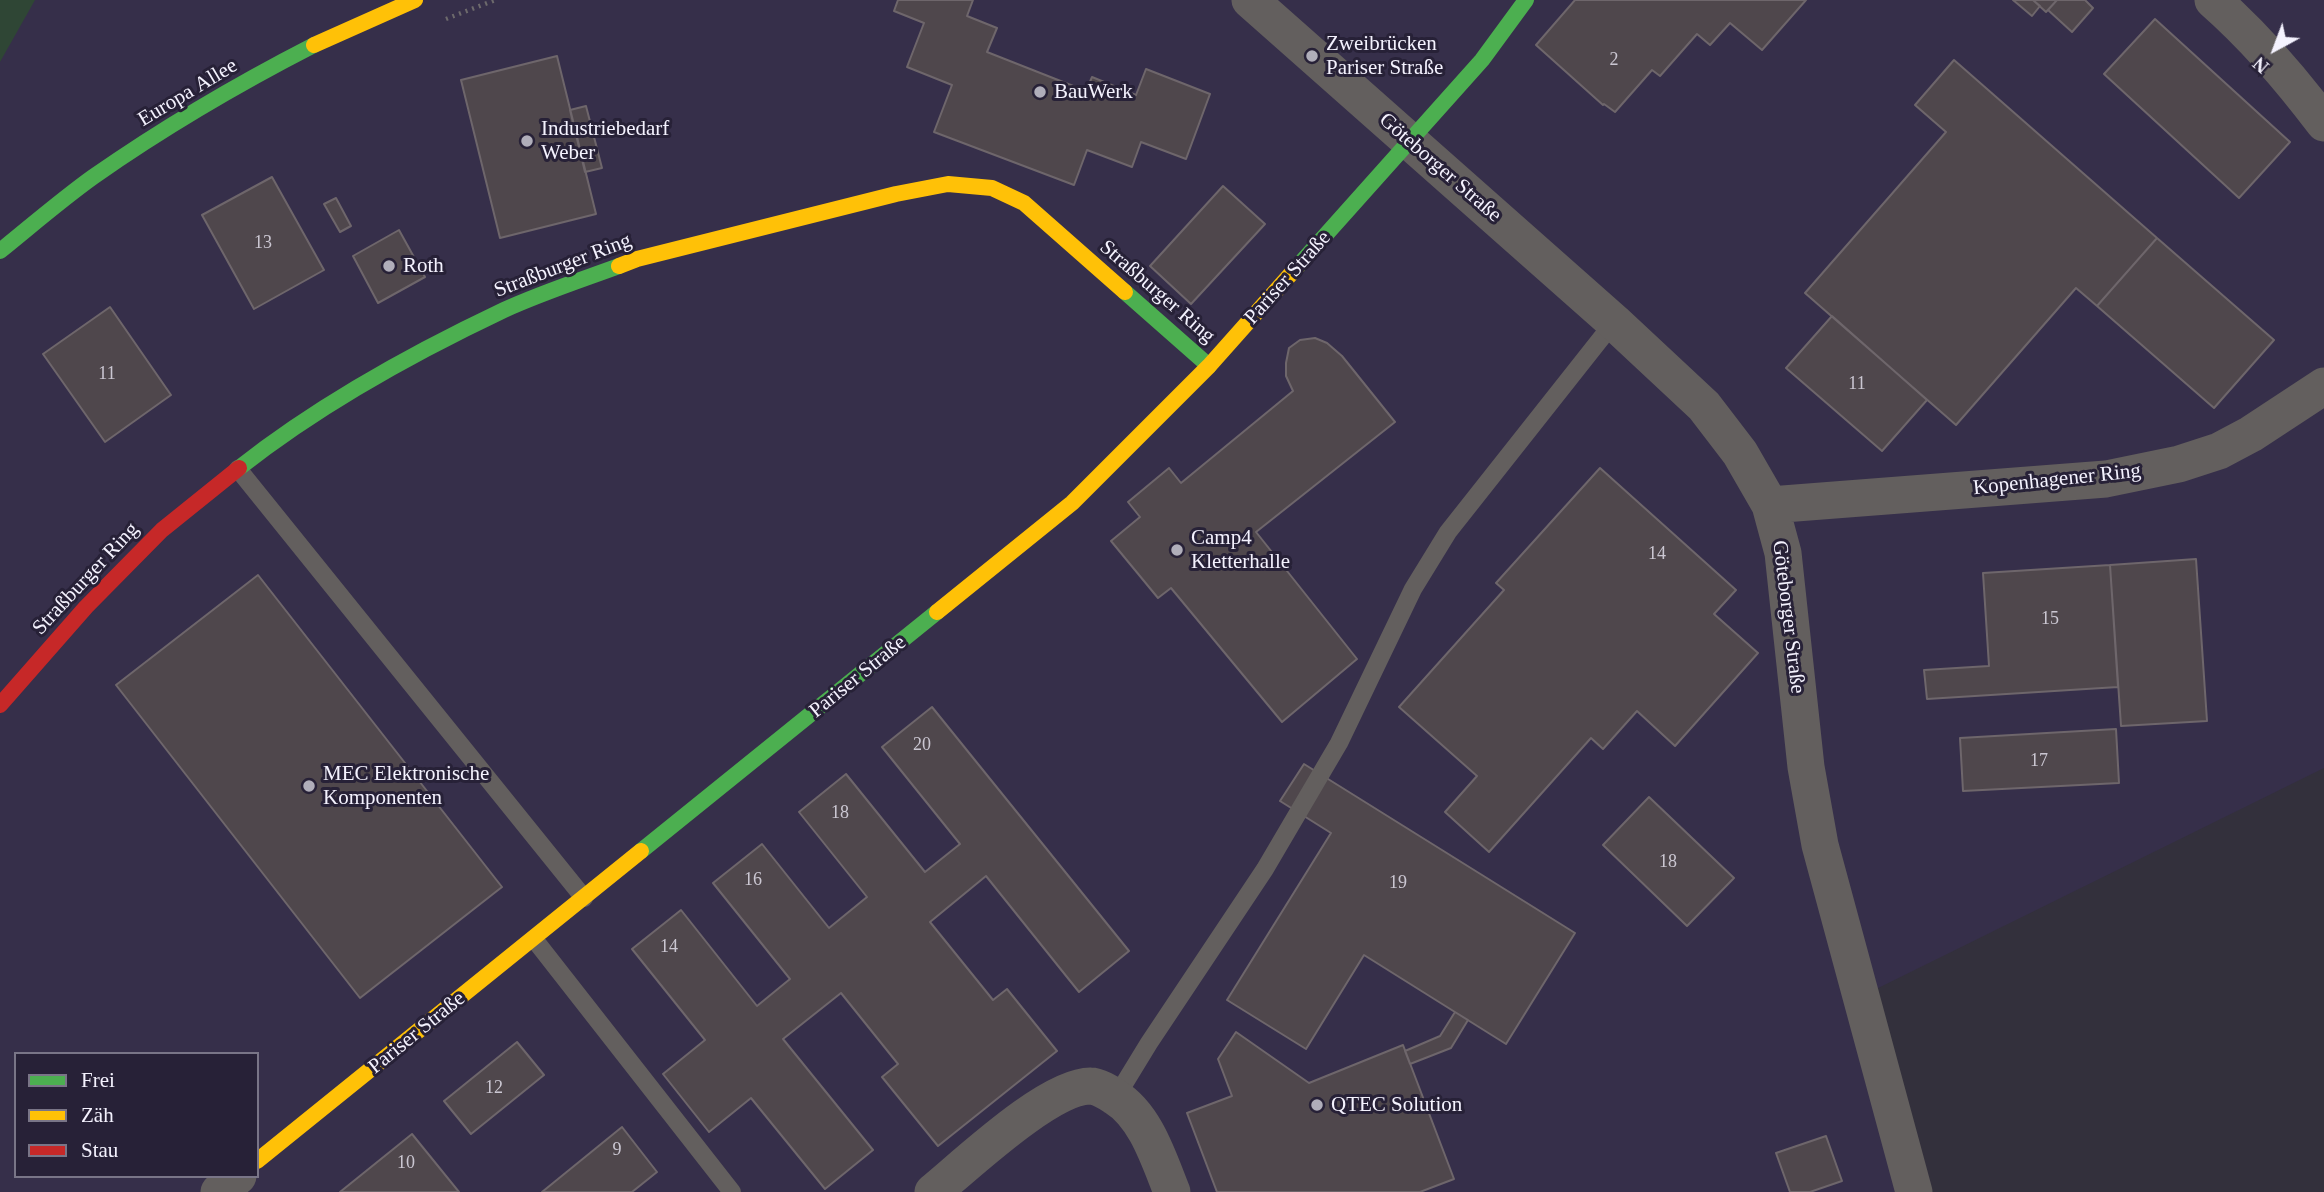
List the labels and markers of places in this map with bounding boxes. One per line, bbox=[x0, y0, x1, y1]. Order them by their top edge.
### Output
place label: Zweibrücken Pariser Straße bbox=[1326, 31, 1443, 81]
marker: Zweibrücken Pariser Straße bbox=[1304, 48, 1320, 64]
place label: BauWerk bbox=[1054, 79, 1133, 105]
marker: BauWerk bbox=[1032, 84, 1048, 100]
place label: Industriebedarf Weber bbox=[541, 116, 669, 166]
marker: Industriebedarf Weber bbox=[519, 133, 535, 149]
place label: Roth bbox=[403, 253, 444, 279]
marker: Roth bbox=[381, 258, 397, 274]
place label: Camp4 Kletterhalle bbox=[1191, 525, 1290, 575]
marker: Camp4 Kletterhalle bbox=[1169, 542, 1185, 558]
place label: MEC Elektronische Komponenten bbox=[323, 761, 489, 811]
marker: MEC Elektronische Komponenten bbox=[301, 778, 317, 794]
place label: QTEC Solution bbox=[1331, 1092, 1462, 1118]
marker: QTEC Solution bbox=[1309, 1097, 1325, 1113]

